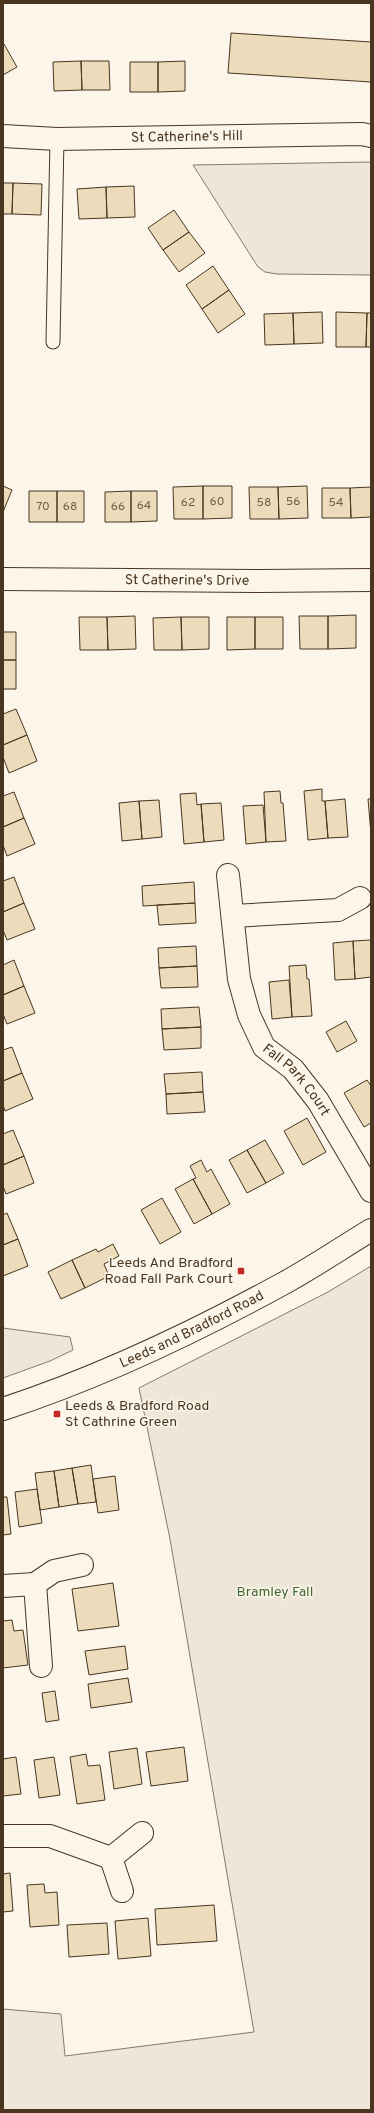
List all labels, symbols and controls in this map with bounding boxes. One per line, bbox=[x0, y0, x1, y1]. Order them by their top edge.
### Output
street label: St Catherine's Hill bbox=[131, 127, 243, 146]
house number: 60 bbox=[210, 494, 224, 510]
house number: 56 bbox=[286, 494, 300, 510]
house number: 62 bbox=[181, 495, 195, 511]
house number: 58 bbox=[257, 495, 271, 511]
house number: 54 bbox=[328, 495, 344, 511]
house number: 64 bbox=[137, 498, 151, 514]
house number: 70 bbox=[36, 499, 50, 515]
house number: 68 bbox=[63, 499, 77, 515]
house number: 66 bbox=[111, 499, 125, 515]
street label: St Catherine's Drive bbox=[125, 571, 249, 589]
street label: Fall Park Court bbox=[259, 1040, 334, 1119]
place label: Leeds And Bradford Road Fall Park Court bbox=[105, 1255, 233, 1288]
marker: Leeds And Bradford Road Fall Park Court bbox=[236, 1266, 246, 1276]
street label: Leeds and Bradford Road bbox=[117, 1287, 267, 1372]
place label: Leeds & Bradford Road St Cathrine Green bbox=[65, 1398, 209, 1431]
marker: Leeds & Bradford Road St Cathrine Green bbox=[52, 1409, 62, 1419]
park label: Bramley Fall bbox=[237, 1584, 313, 1601]

